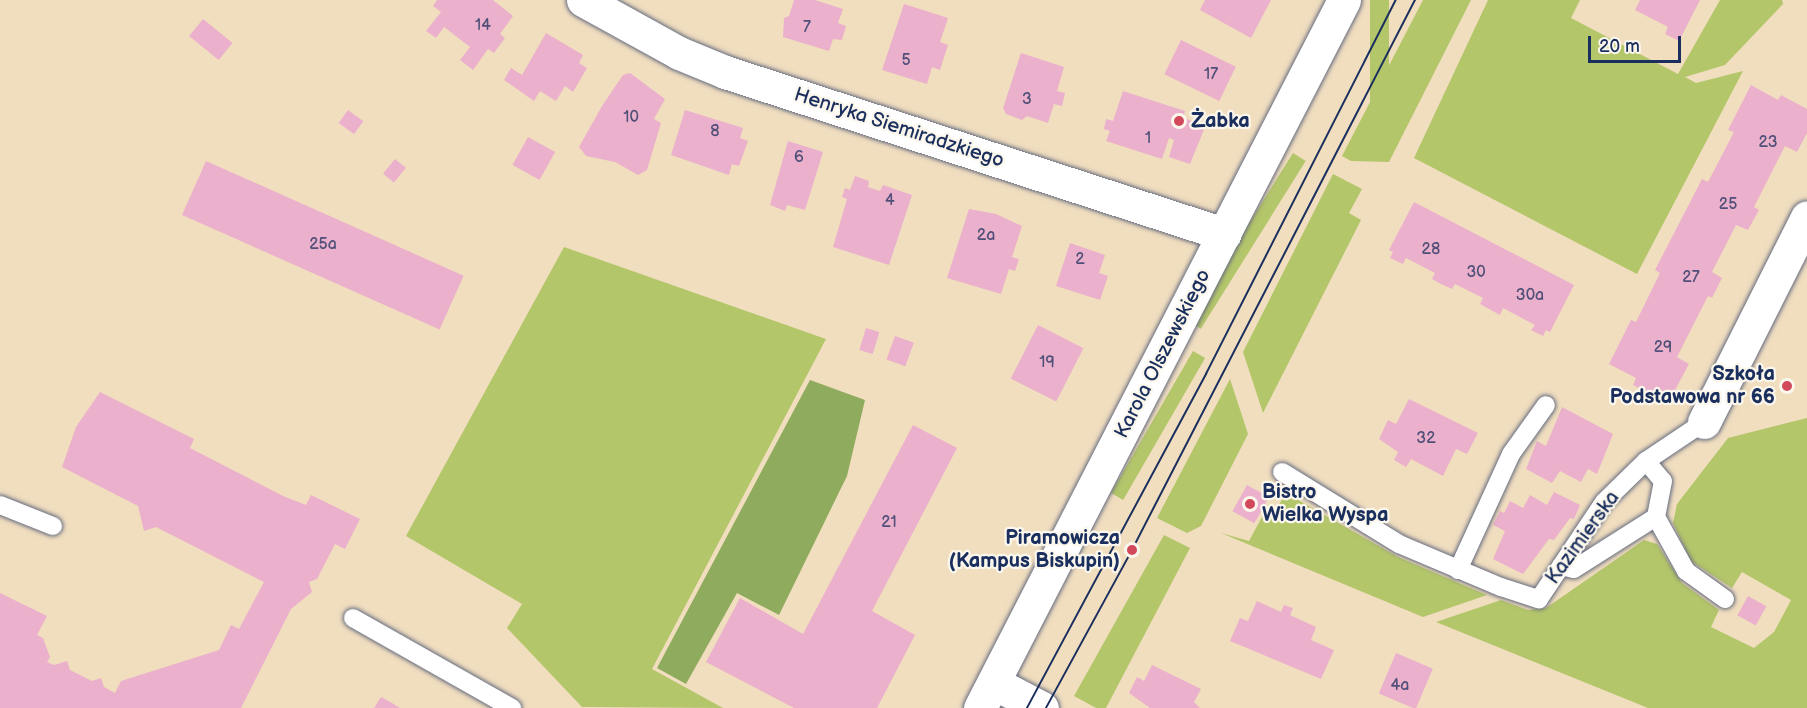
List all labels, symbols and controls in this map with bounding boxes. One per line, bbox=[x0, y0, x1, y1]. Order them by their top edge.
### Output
house number: 14 bbox=[475, 16, 491, 36]
house number: 7 bbox=[803, 18, 811, 38]
scale bar bbox=[1591, 24, 1684, 62]
text: 20 m bbox=[1599, 36, 1640, 57]
house number: 5 bbox=[901, 51, 911, 71]
house number: 17 bbox=[1204, 65, 1218, 85]
street label: Henryka Siemiradzkiego bbox=[791, 83, 1007, 173]
house number: 3 bbox=[1022, 90, 1032, 110]
house number: 10 bbox=[623, 108, 639, 128]
place label: Żabka bbox=[1191, 109, 1250, 133]
marker: Żabka bbox=[1172, 114, 1186, 128]
house number: 8 bbox=[710, 122, 720, 142]
house number: 1 bbox=[1145, 129, 1151, 149]
house number: 23 bbox=[1759, 133, 1777, 153]
house number: 6 bbox=[794, 148, 804, 168]
house number: 4 bbox=[885, 191, 895, 211]
house number: 25 bbox=[1719, 195, 1737, 215]
house number: 2a bbox=[977, 226, 995, 246]
house number: 25a bbox=[309, 235, 337, 255]
house number: 28 bbox=[1422, 240, 1440, 260]
house number: 2 bbox=[1075, 250, 1085, 270]
house number: 30 bbox=[1466, 263, 1486, 283]
street label: Karola Olszewskiego bbox=[1110, 265, 1216, 443]
house number: 27 bbox=[1682, 268, 1700, 288]
house number: 30a bbox=[1516, 286, 1544, 306]
house number: 29 bbox=[1654, 338, 1672, 358]
house number: 19 bbox=[1039, 353, 1055, 373]
place label: Szkoła Podstawowa nr 66 bbox=[1610, 362, 1775, 409]
marker: Szkoła Podstawowa nr 66 bbox=[1780, 379, 1794, 393]
house number: 32 bbox=[1416, 429, 1436, 449]
place label: Bistro Wielka Wyspa bbox=[1262, 480, 1389, 527]
street label: Kazimierska bbox=[1541, 487, 1625, 589]
marker: Bistro Wielka Wyspa bbox=[1243, 497, 1257, 511]
house number: 21 bbox=[881, 513, 897, 533]
place label: Piramowicza (Kampus Biskupin) bbox=[949, 526, 1120, 573]
marker: Piramowicza (Kampus Biskupin) bbox=[1125, 543, 1139, 557]
house number: 4a bbox=[1391, 676, 1409, 696]

